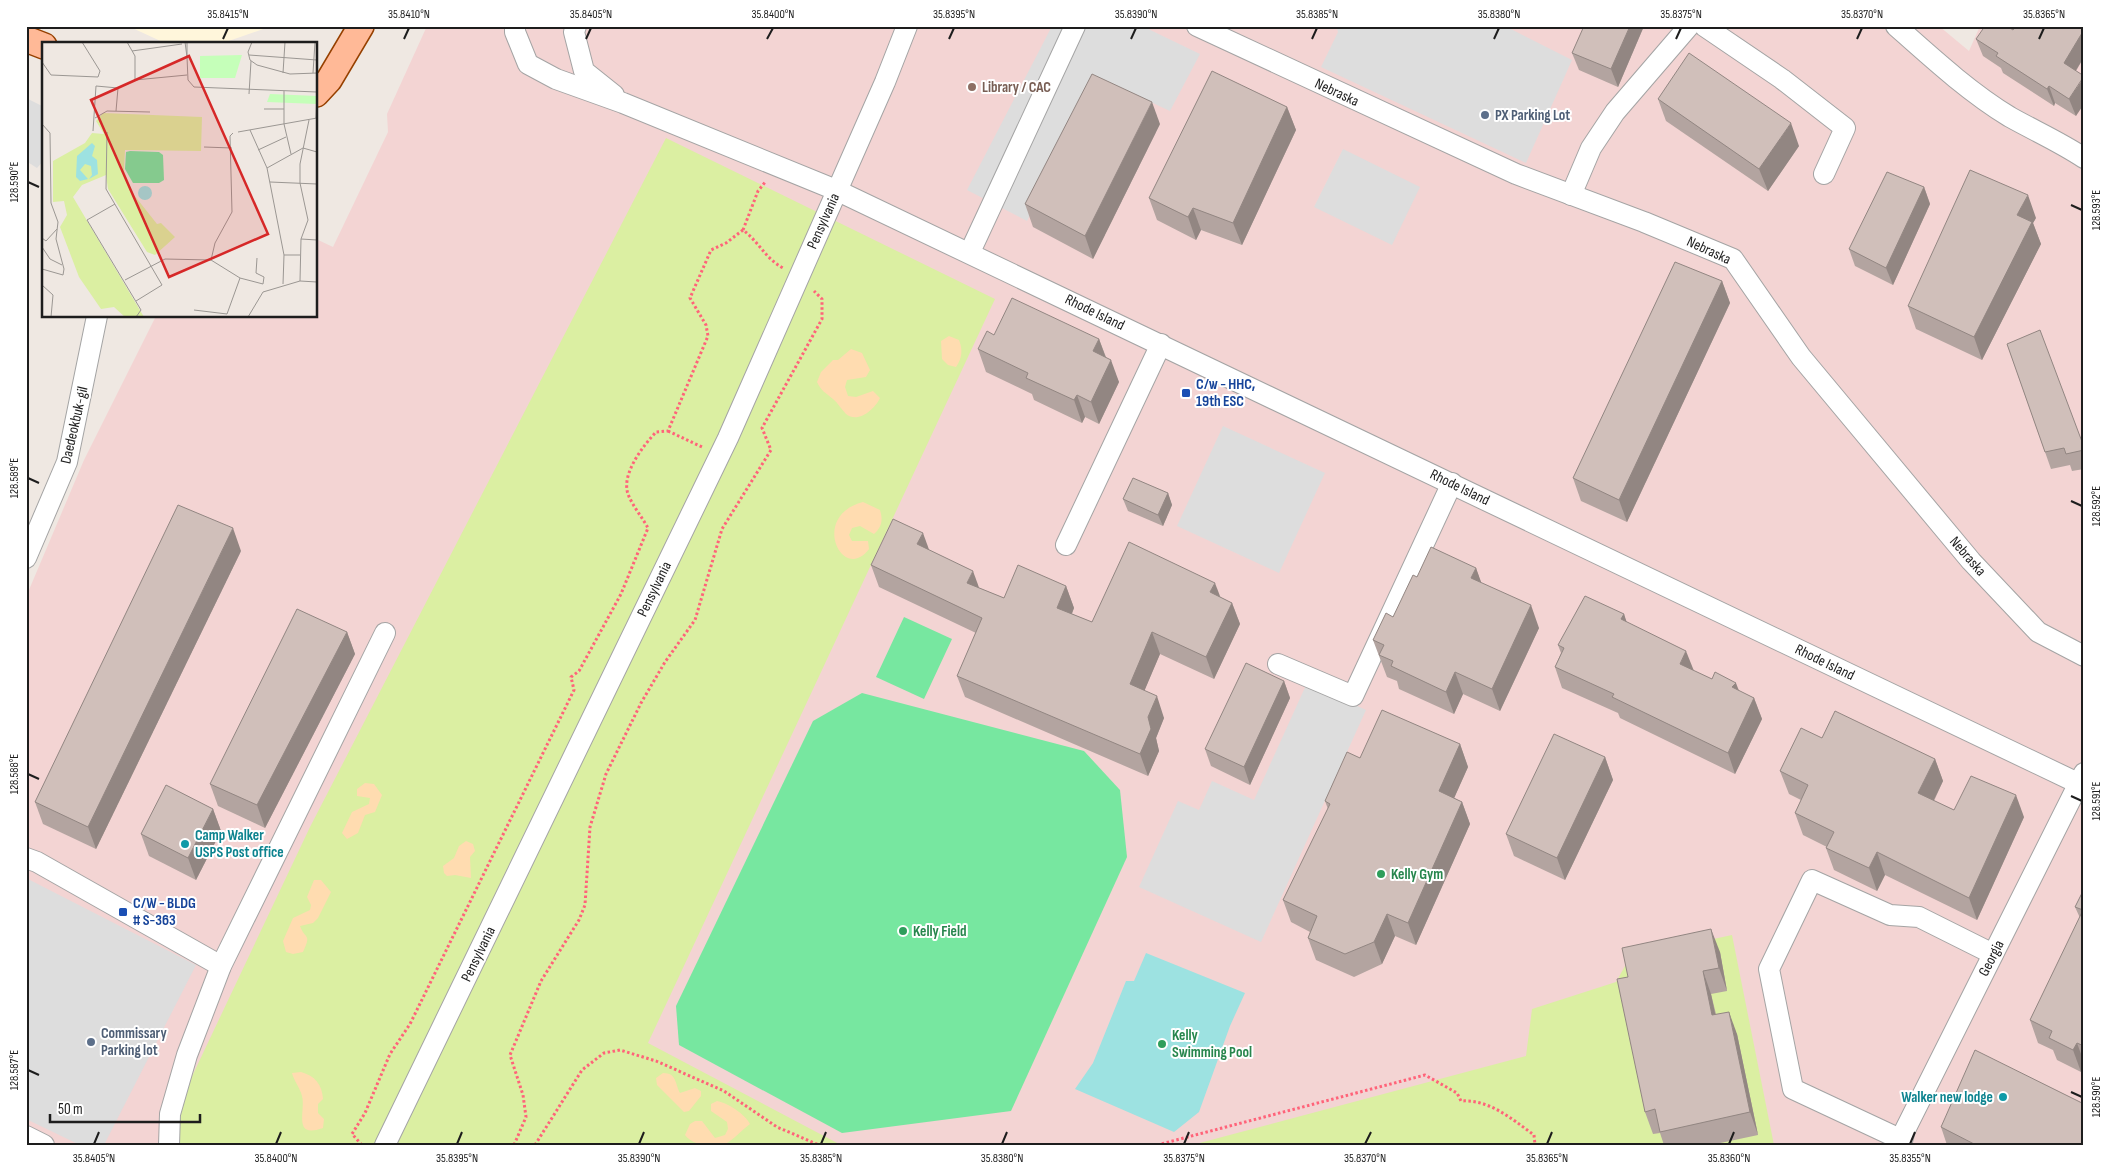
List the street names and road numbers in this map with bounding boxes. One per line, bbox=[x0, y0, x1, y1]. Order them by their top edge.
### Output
street label: Nebraska bbox=[1312, 74, 1362, 111]
street label: Pensylvania bbox=[803, 190, 844, 252]
street label: Nebraska bbox=[1684, 232, 1734, 269]
street label: Rhode Island bbox=[1062, 290, 1128, 335]
street label: Daedeokbuk-gil bbox=[56, 385, 93, 466]
street label: Rhode Island bbox=[1427, 465, 1493, 510]
street label: Nebraska bbox=[1945, 532, 1990, 580]
street label: Pensylvania bbox=[633, 558, 676, 620]
street label: Rhode Island bbox=[1792, 640, 1858, 685]
street label: Pensylvania bbox=[457, 923, 500, 985]
street label: Georgia bbox=[1974, 937, 2009, 980]

